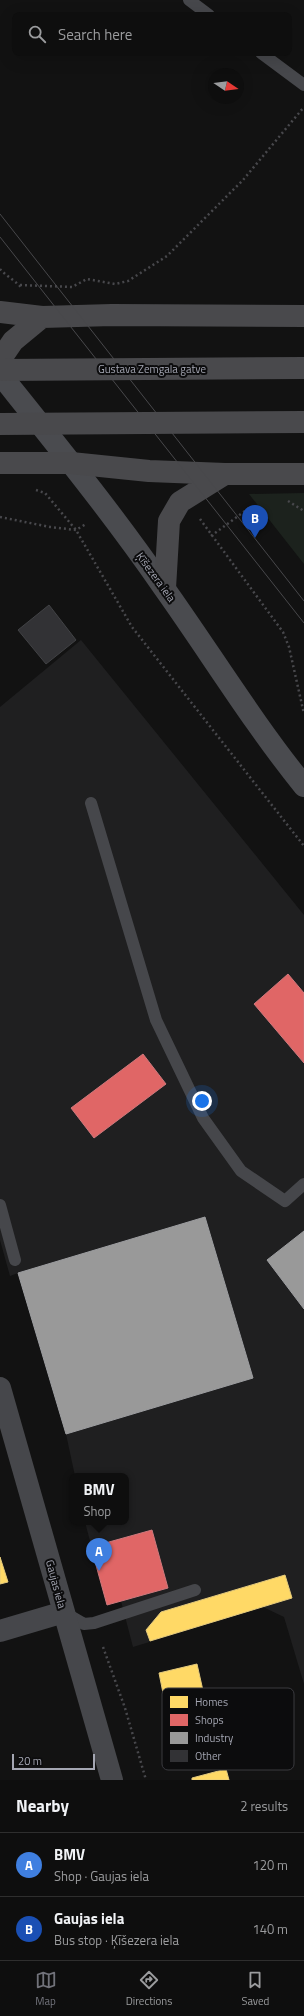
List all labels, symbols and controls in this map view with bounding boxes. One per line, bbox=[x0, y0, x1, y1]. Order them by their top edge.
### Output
search box bbox=[12, 12, 292, 56]
icon: search bbox=[26, 23, 48, 45]
text: Search here bbox=[58, 23, 132, 46]
north arrow bbox=[208, 68, 244, 104]
street label: Gustava Zemgala gatve bbox=[98, 361, 207, 377]
pin: B bbox=[242, 505, 268, 538]
street label: Ķīšezera iela bbox=[133, 549, 180, 605]
your location bbox=[192, 1091, 212, 1111]
popup bbox=[69, 1473, 129, 1525]
text: BMV bbox=[83, 1478, 115, 1501]
text: Shop bbox=[83, 1501, 111, 1521]
pin: A bbox=[86, 1538, 112, 1571]
street label: Gaujas iela bbox=[42, 1558, 70, 1610]
legend bbox=[162, 1688, 294, 1770]
text: Homes bbox=[195, 1694, 228, 1710]
text: Shops bbox=[195, 1712, 224, 1728]
text: Industry bbox=[195, 1730, 234, 1746]
text: Other bbox=[195, 1748, 222, 1764]
scale bar bbox=[12, 1752, 95, 1771]
text: 20 m bbox=[18, 1753, 42, 1769]
text: Nearby bbox=[16, 1793, 69, 1819]
text: 2 results bbox=[240, 1796, 288, 1816]
text: BMV bbox=[54, 1843, 85, 1866]
text: A bbox=[25, 1855, 33, 1875]
text: 120 m bbox=[252, 1855, 288, 1875]
text: Shop · Gaujas iela bbox=[54, 1866, 149, 1886]
text: Gaujas iela bbox=[54, 1907, 124, 1930]
text: B bbox=[25, 1919, 33, 1939]
text: 140 m bbox=[252, 1919, 288, 1939]
text: Bus stop · Ķīšezera iela bbox=[54, 1930, 179, 1950]
tab: Map bbox=[35, 1969, 57, 2009]
tab: Directions bbox=[126, 1969, 172, 2009]
tab: Saved bbox=[241, 1969, 269, 2009]

